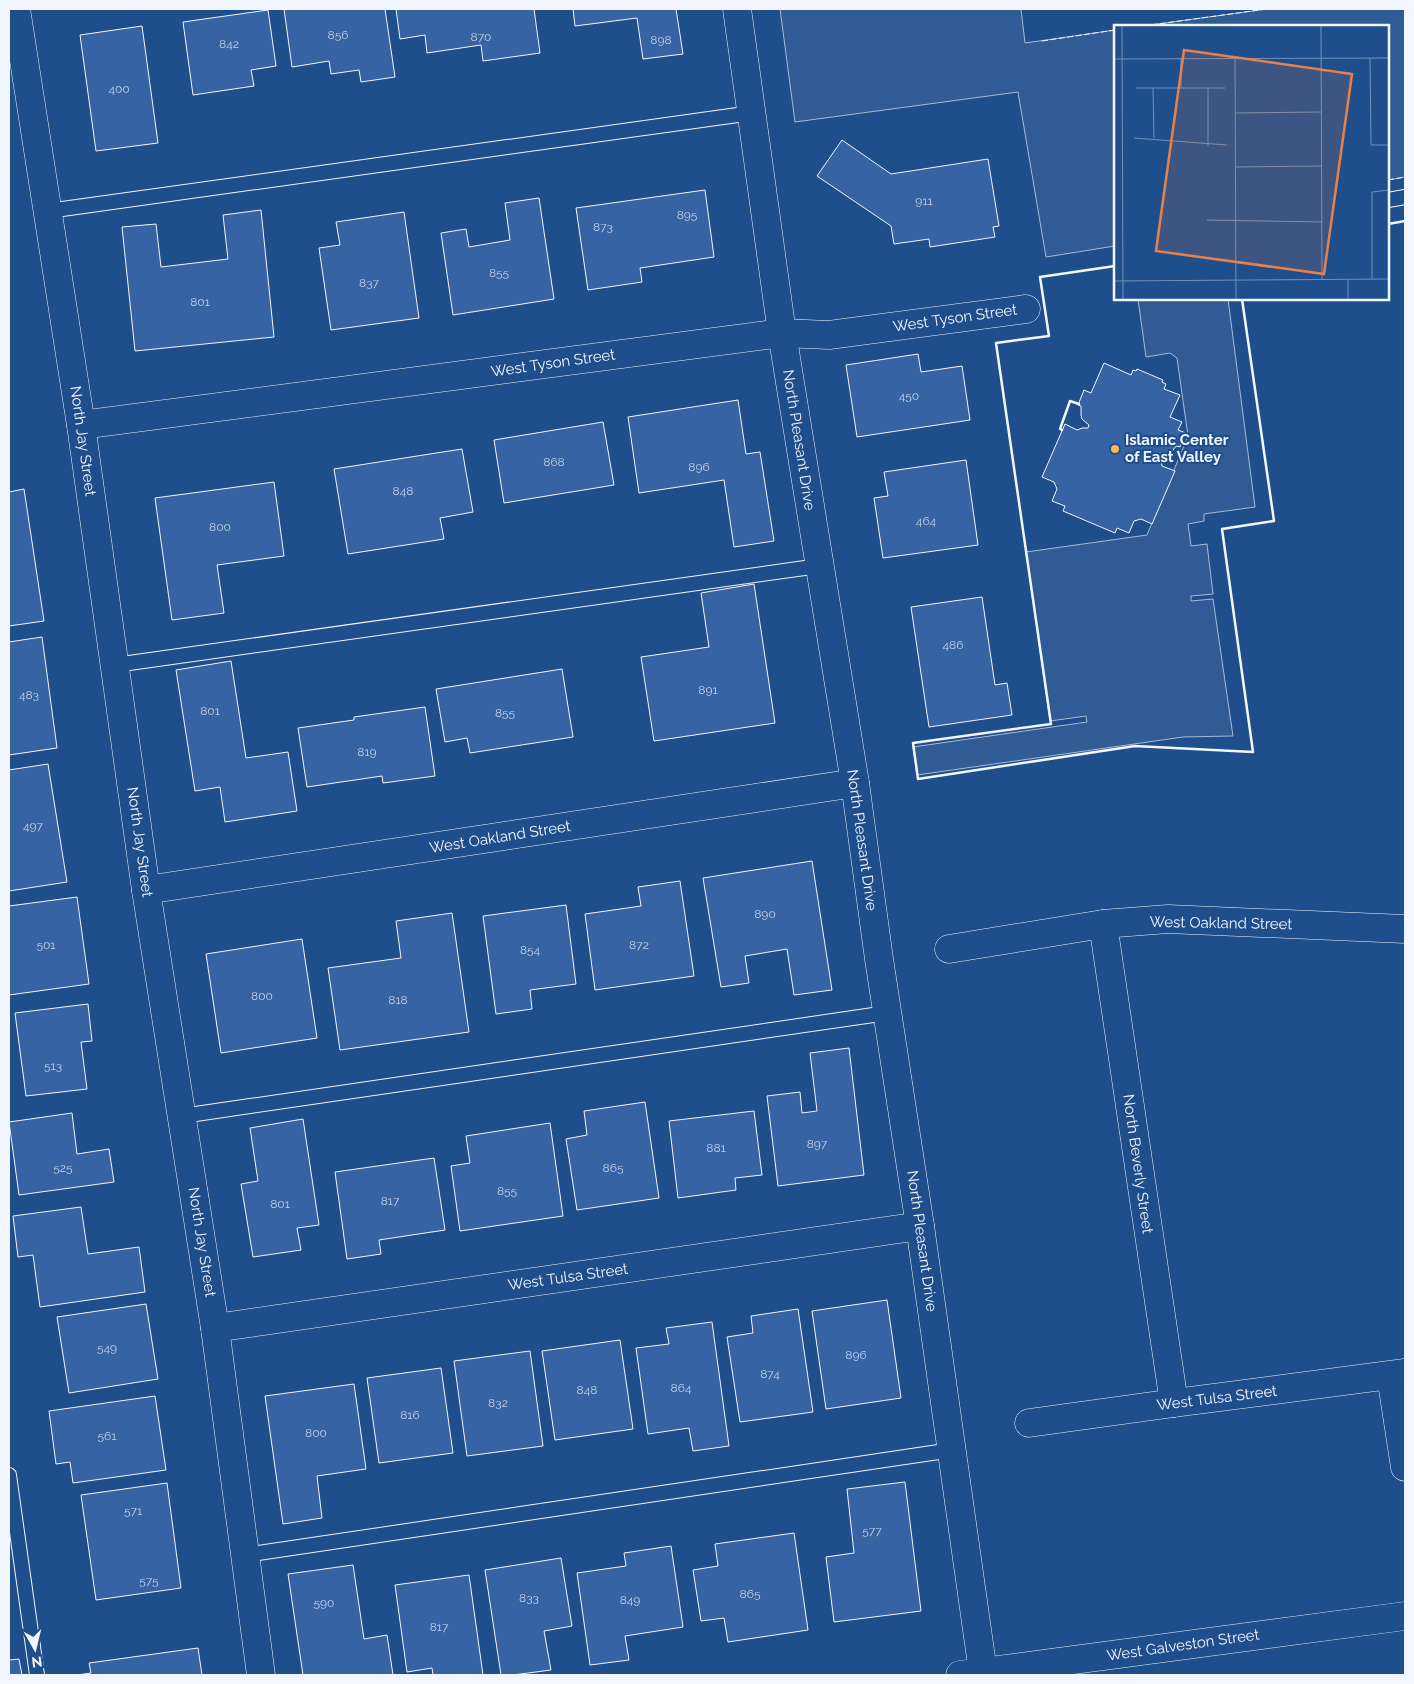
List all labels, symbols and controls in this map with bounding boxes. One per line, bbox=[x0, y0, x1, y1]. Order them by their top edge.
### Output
inset map bbox=[1114, 25, 1389, 300]
house number: 856 bbox=[328, 28, 348, 42]
house number: 870 bbox=[471, 30, 491, 44]
house number: 898 bbox=[650, 33, 672, 47]
house number: 842 bbox=[219, 37, 239, 51]
house number: 400 bbox=[108, 82, 130, 96]
house number: 911 bbox=[915, 194, 933, 208]
house number: 895 bbox=[677, 208, 698, 222]
house number: 873 bbox=[593, 220, 613, 234]
house number: 855 bbox=[489, 266, 510, 280]
house number: 837 bbox=[359, 276, 380, 290]
house number: 801 bbox=[190, 295, 210, 309]
street label: West Tyson Street bbox=[892, 300, 1018, 336]
street label: West Tyson Street bbox=[490, 345, 616, 381]
street label: North Pleasant Drive bbox=[779, 368, 819, 512]
street label: North Jay Street bbox=[66, 385, 100, 497]
house number: 450 bbox=[899, 389, 919, 403]
place label: Islamic Center of East Valley bbox=[1125, 431, 1229, 466]
marker: Islamic Center of East Valley bbox=[1109, 443, 1121, 455]
house number: 868 bbox=[543, 455, 565, 469]
house number: 896 bbox=[688, 460, 710, 474]
house number: 848 bbox=[393, 484, 413, 498]
house number: 464 bbox=[916, 514, 937, 528]
house number: 800 bbox=[209, 520, 231, 534]
house number: 486 bbox=[943, 638, 963, 652]
house number: 891 bbox=[698, 683, 718, 697]
house number: 483 bbox=[19, 688, 39, 702]
house number: 801 bbox=[200, 704, 220, 718]
house number: 855 bbox=[495, 706, 516, 720]
house number: 819 bbox=[357, 745, 377, 759]
street label: North Pleasant Drive bbox=[843, 768, 881, 912]
street label: North Jay Street bbox=[123, 786, 157, 898]
street label: West Oakland Street bbox=[428, 817, 572, 857]
house number: 497 bbox=[23, 819, 44, 833]
house number: 890 bbox=[754, 907, 776, 921]
street label: West Oakland Street bbox=[1150, 913, 1292, 933]
house number: 501 bbox=[36, 938, 56, 952]
house number: 872 bbox=[629, 938, 649, 952]
house number: 854 bbox=[520, 943, 541, 957]
house number: 800 bbox=[251, 989, 273, 1003]
house number: 818 bbox=[388, 993, 408, 1007]
house number: 513 bbox=[44, 1059, 62, 1073]
street label: North Beverly Street bbox=[1119, 1093, 1157, 1235]
house number: 897 bbox=[807, 1137, 828, 1151]
house number: 881 bbox=[706, 1141, 726, 1155]
house number: 525 bbox=[53, 1161, 73, 1175]
house number: 865 bbox=[603, 1161, 624, 1175]
street label: North Pleasant Drive bbox=[903, 1169, 941, 1313]
house number: 855 bbox=[497, 1184, 518, 1198]
street label: North Jay Street bbox=[184, 1186, 220, 1298]
house number: 817 bbox=[381, 1194, 400, 1208]
house number: 801 bbox=[270, 1197, 290, 1211]
street label: West Tulsa Street bbox=[507, 1260, 629, 1294]
house number: 549 bbox=[97, 1341, 117, 1355]
house number: 896 bbox=[845, 1348, 867, 1362]
house number: 874 bbox=[760, 1367, 780, 1381]
house number: 864 bbox=[671, 1381, 692, 1395]
street label: West Tulsa Street bbox=[1156, 1382, 1278, 1414]
house number: 848 bbox=[577, 1383, 597, 1397]
house number: 832 bbox=[488, 1396, 508, 1410]
house number: 816 bbox=[400, 1408, 420, 1422]
house number: 800 bbox=[305, 1426, 327, 1440]
house number: 561 bbox=[98, 1429, 116, 1443]
house number: 571 bbox=[124, 1504, 142, 1518]
house number: 577 bbox=[862, 1524, 882, 1538]
house number: 575 bbox=[139, 1574, 159, 1588]
house number: 865 bbox=[740, 1587, 761, 1601]
house number: 833 bbox=[519, 1591, 539, 1605]
house number: 849 bbox=[620, 1593, 640, 1607]
house number: 590 bbox=[314, 1596, 334, 1610]
house number: 817 bbox=[430, 1620, 449, 1634]
north arrow bbox=[10, 1624, 60, 1674]
street label: West Galveston Street bbox=[1105, 1625, 1261, 1665]
text: N bbox=[30, 1653, 43, 1671]

